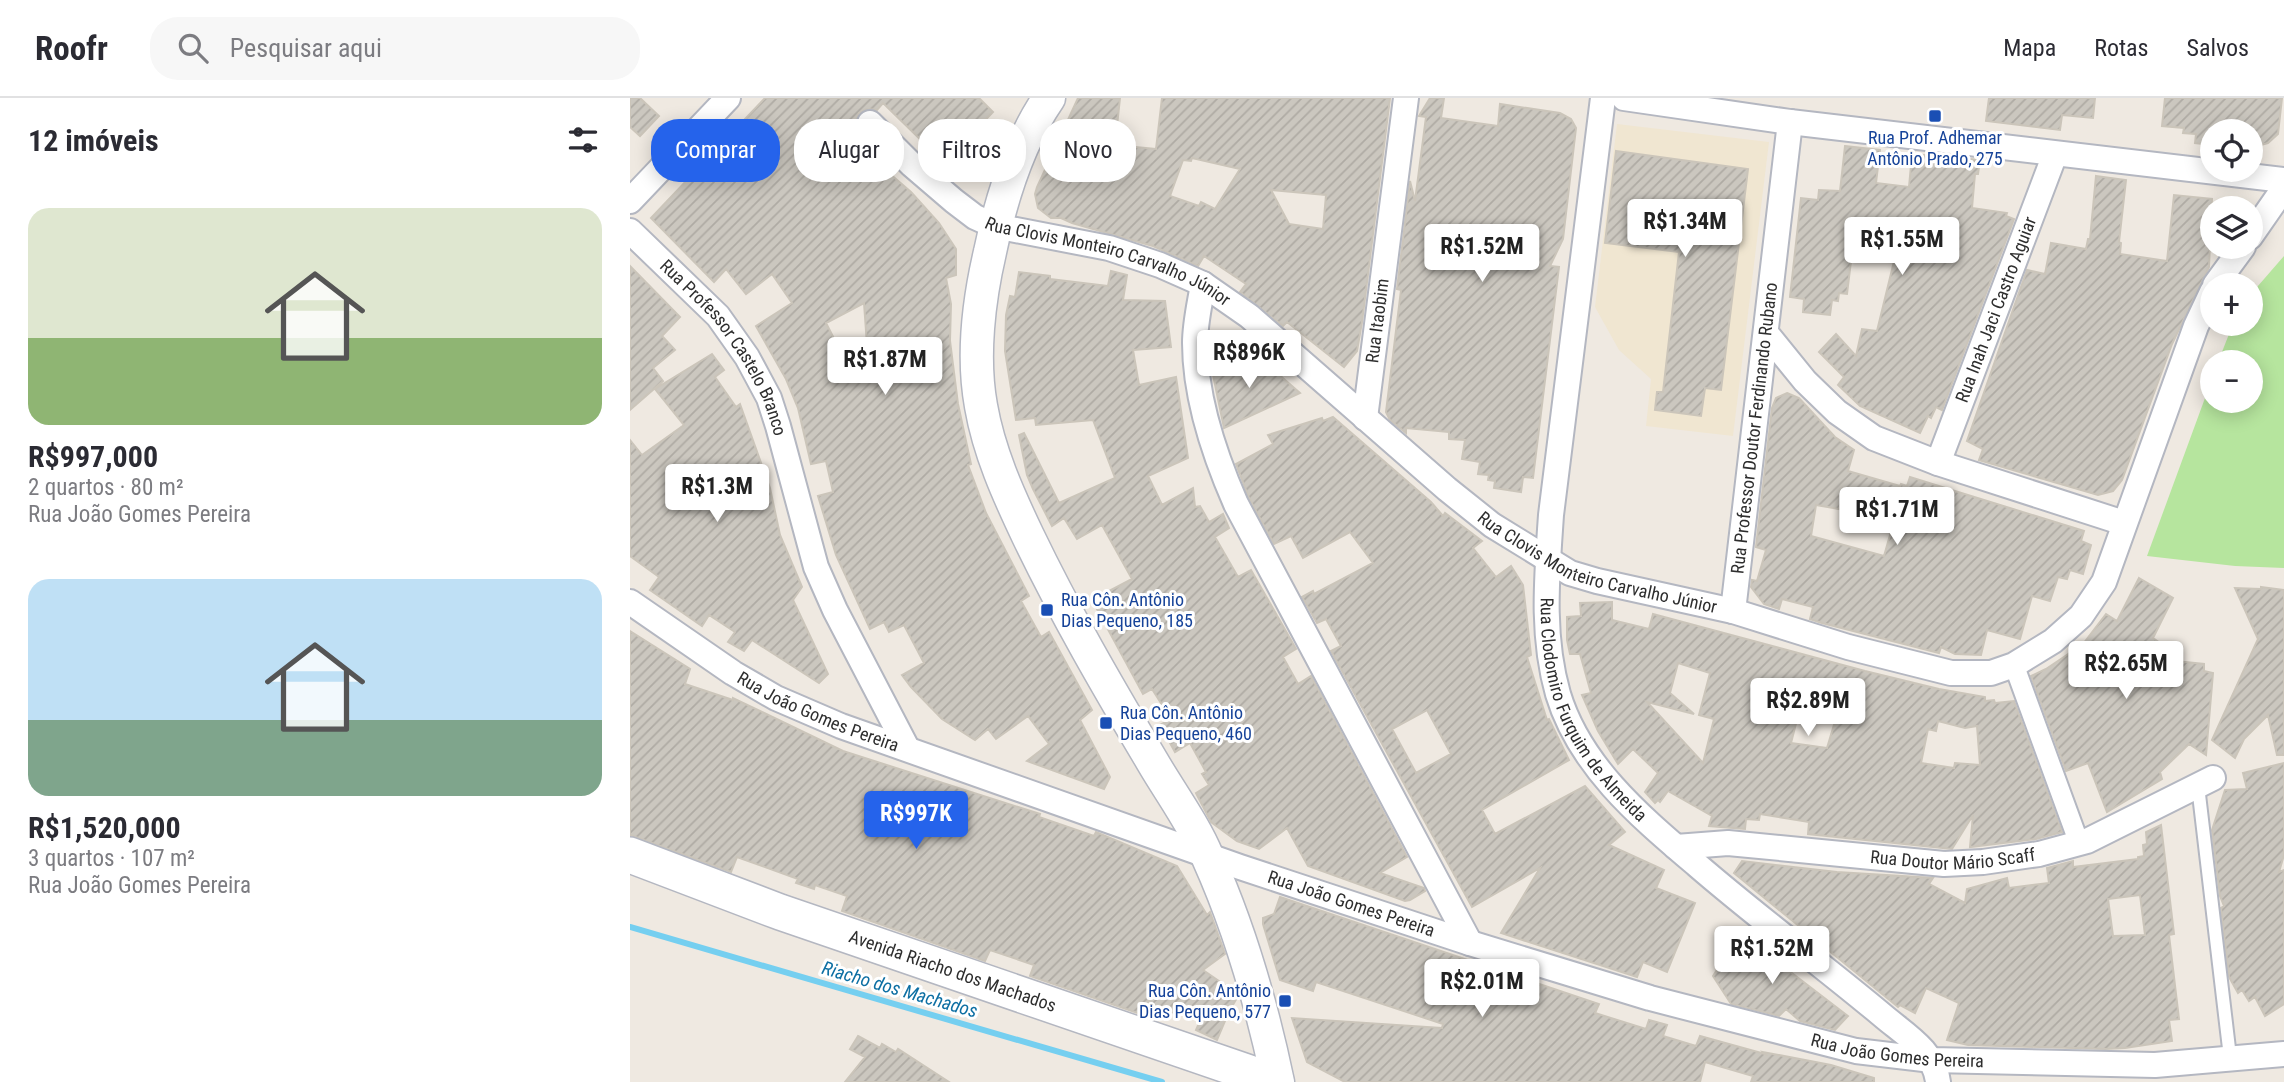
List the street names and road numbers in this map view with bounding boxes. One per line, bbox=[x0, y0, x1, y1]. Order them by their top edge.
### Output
street label: Rua Clovis Monteiro Carvalho Júnior bbox=[982, 212, 1235, 310]
street label: Rua Inah Jaci Castro Aguiar bbox=[1951, 213, 2040, 405]
street label: Rua Professor Castelo Branco bbox=[656, 255, 791, 438]
street label: Rua Itaobim bbox=[1361, 277, 1393, 364]
street label: Rua Professor Doutor Ferdinando Rubano bbox=[1726, 281, 1781, 575]
street label: Rua Clovis Monteiro Carvalho Júnior bbox=[1474, 507, 1720, 617]
street label: Rua Clodomiro Furquim de Almeida bbox=[1537, 597, 1651, 826]
street label: Rua João Gomes Pereira bbox=[734, 667, 902, 756]
street label: Rua Doutor Mário Scaff bbox=[1869, 844, 2037, 874]
street label: Rua João Gomes Pereira bbox=[1265, 866, 1438, 941]
street label: Avenida Riacho dos Machados bbox=[846, 925, 1058, 1017]
street label: Rua João Gomes Pereira bbox=[1809, 1029, 1984, 1071]

